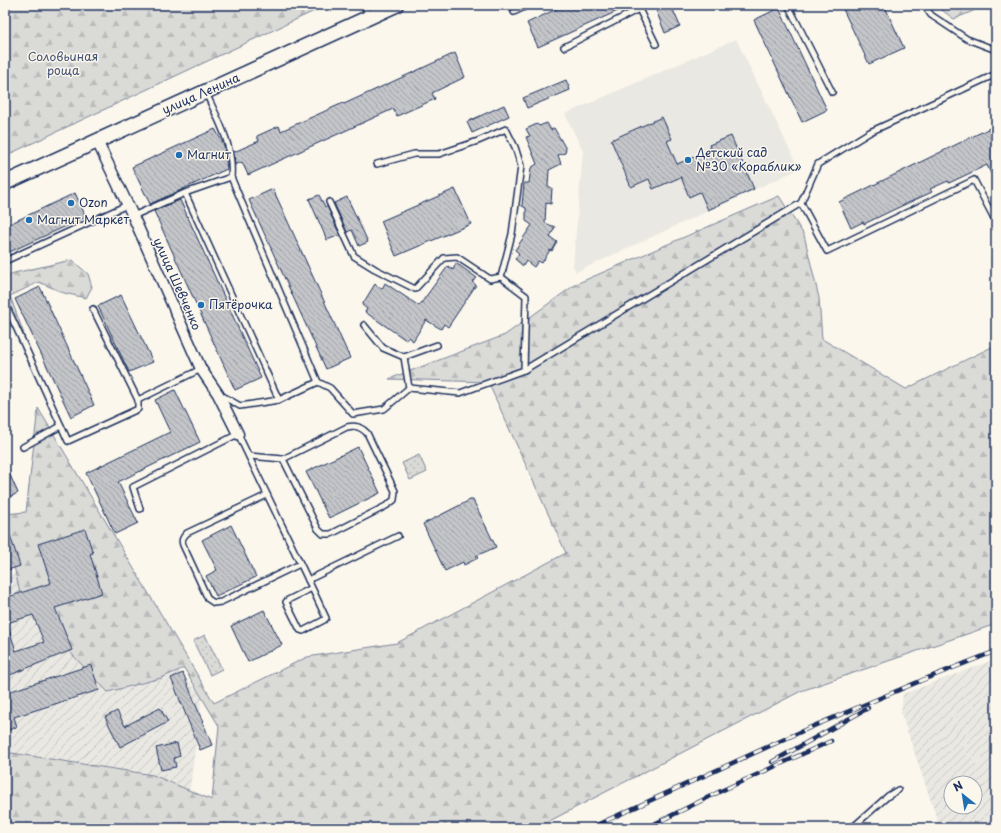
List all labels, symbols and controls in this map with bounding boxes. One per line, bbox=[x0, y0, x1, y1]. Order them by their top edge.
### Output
park label: Соловьиная роща bbox=[28, 47, 98, 79]
street label: улица Ленина bbox=[159, 68, 243, 118]
place label: Детский сад №30 «Кораблик» bbox=[695, 143, 802, 175]
place label: Магнит bbox=[187, 145, 232, 163]
marker: Магнит bbox=[174, 150, 184, 160]
marker: Детский сад №30 «Кораблик» bbox=[683, 155, 693, 165]
place label: Ozon bbox=[79, 193, 108, 211]
marker: Ozon bbox=[66, 198, 76, 208]
place label: Магнит Маркет bbox=[37, 210, 129, 228]
marker: Магнит Маркет bbox=[24, 215, 34, 225]
street label: улица Шевченко bbox=[149, 234, 206, 333]
place label: Пятёрочка bbox=[209, 295, 273, 313]
marker: Пятёрочка bbox=[196, 300, 206, 310]
north arrow bbox=[943, 775, 983, 815]
text: N bbox=[950, 776, 966, 795]

